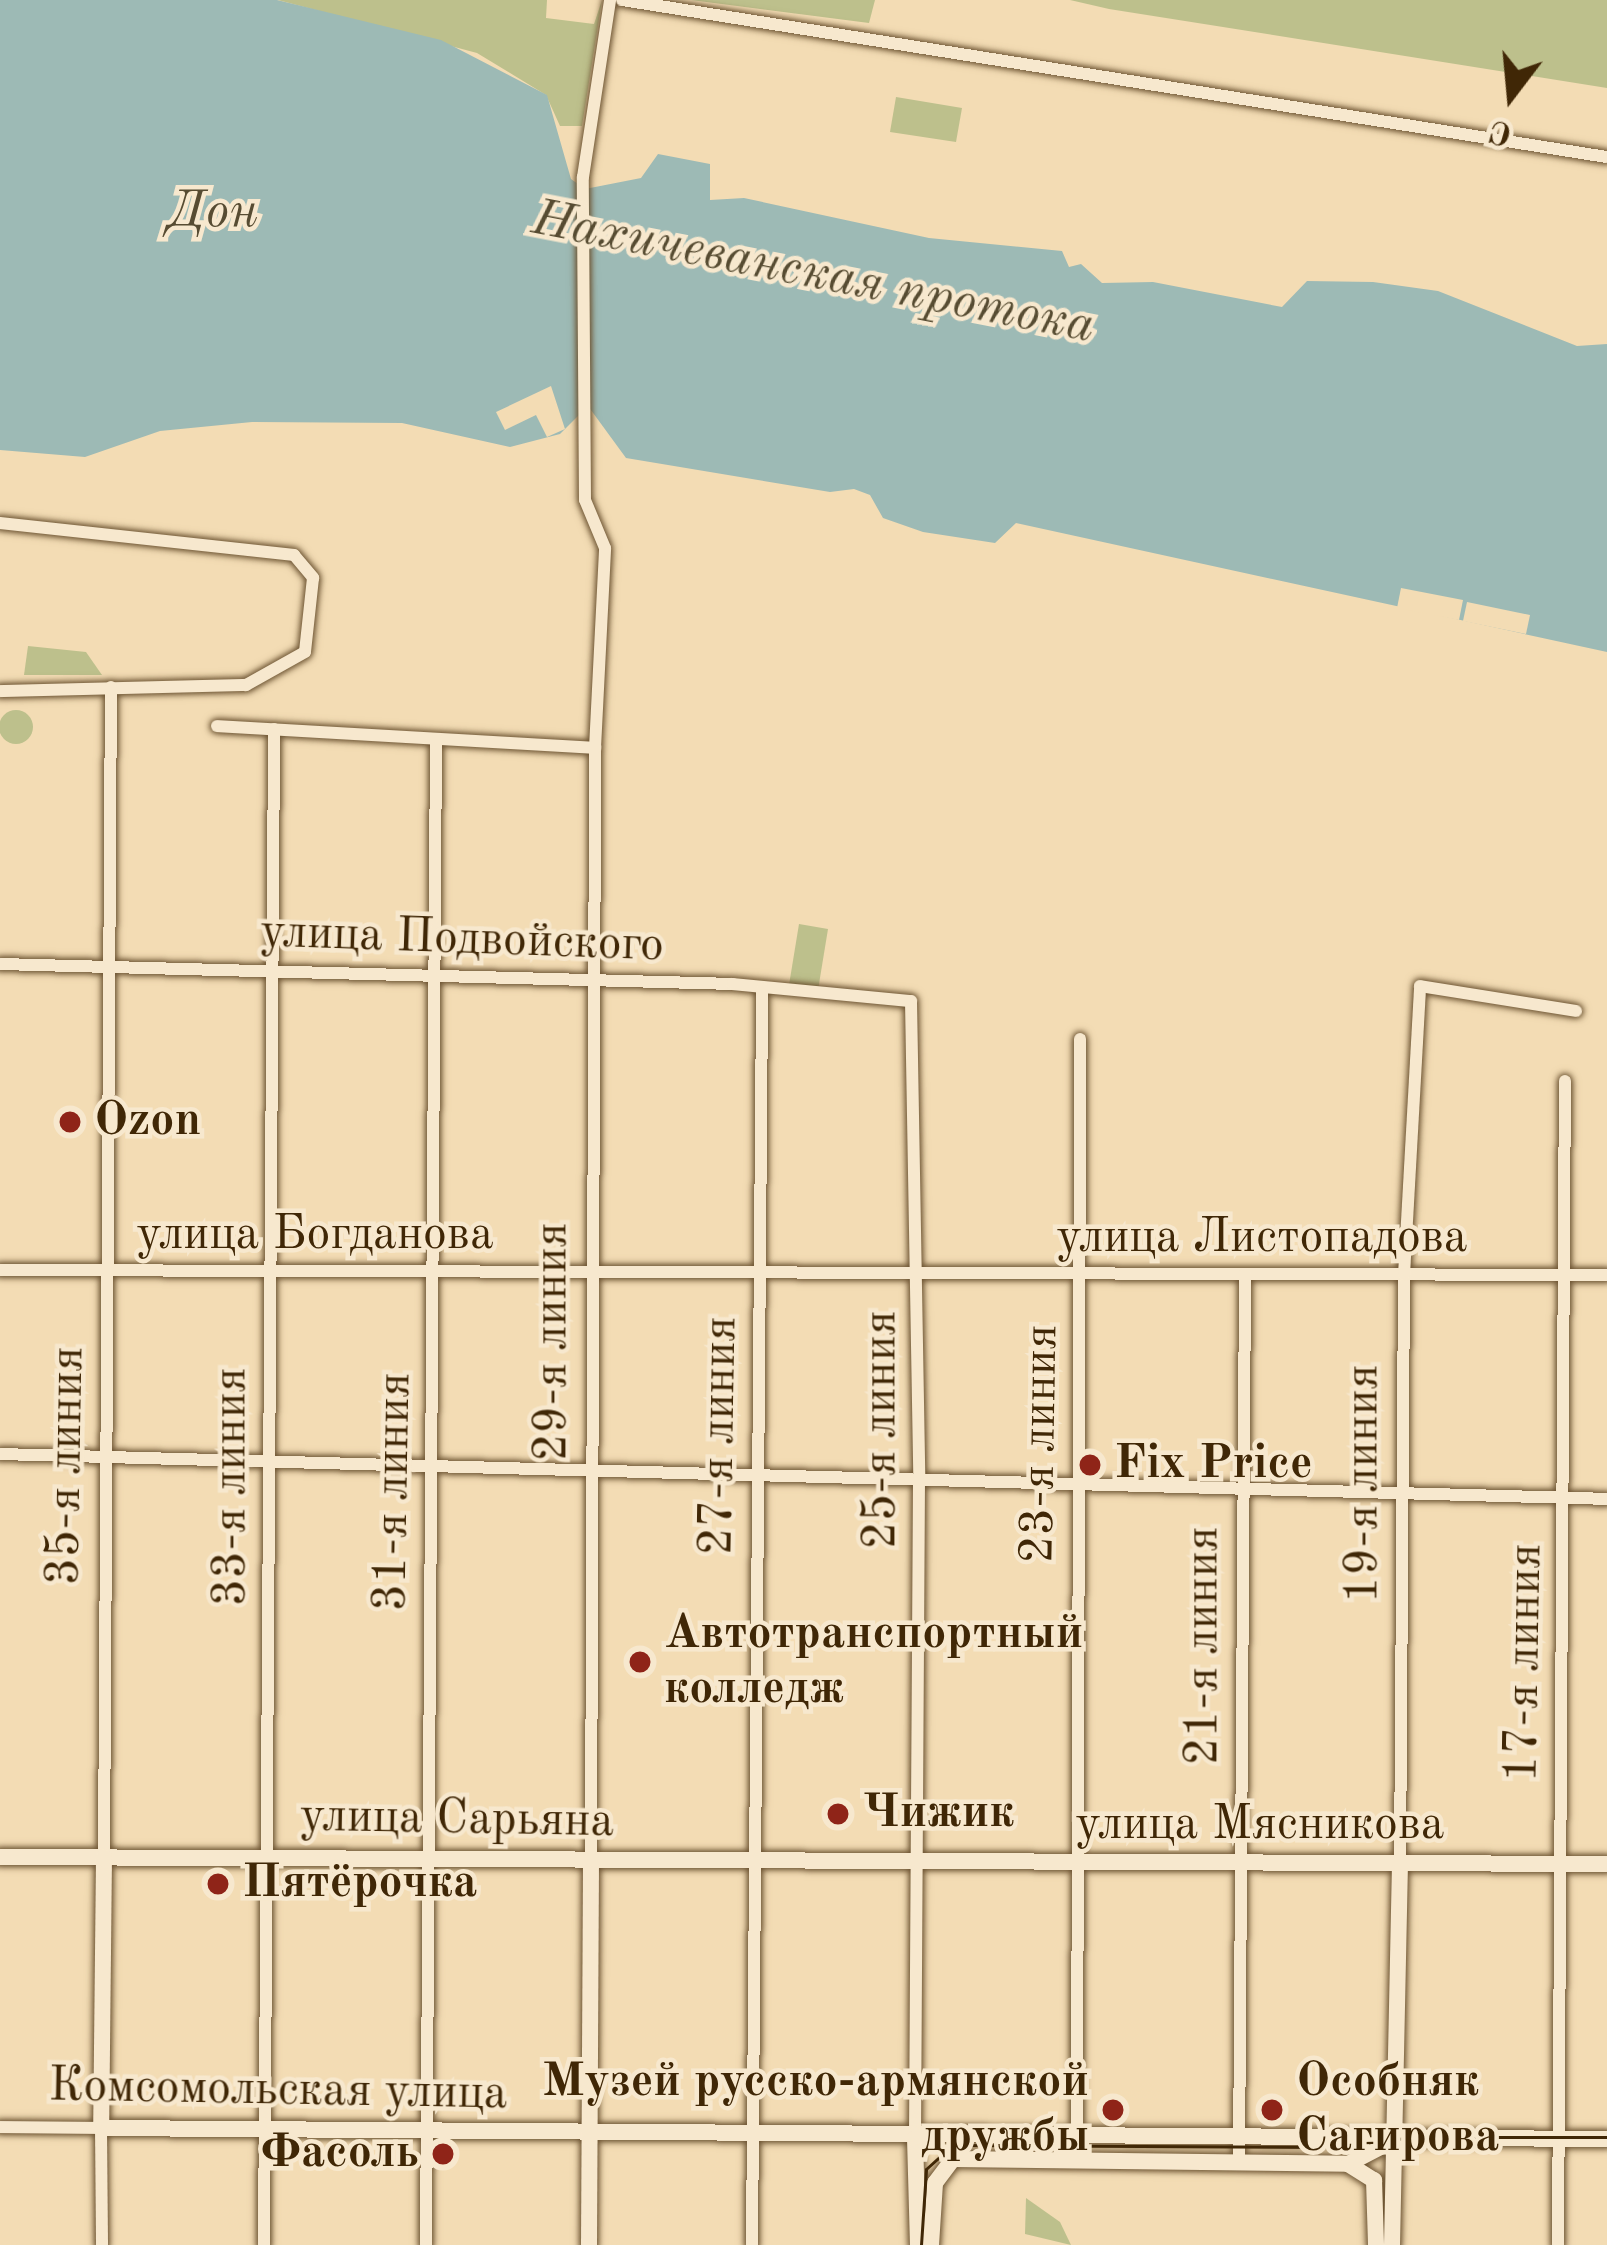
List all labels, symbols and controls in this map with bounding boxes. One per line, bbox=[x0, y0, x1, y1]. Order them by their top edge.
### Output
north arrow bbox=[1451, 36, 1571, 156]
text: С bbox=[1486, 112, 1516, 150]
water label: Дон bbox=[168, 182, 258, 244]
water label: Нахичеванская протока bbox=[526, 189, 1100, 359]
street label: улица Подвойского bbox=[259, 904, 665, 976]
place label: Ozon bbox=[94, 1093, 201, 1151]
marker: Ozon bbox=[57, 1109, 83, 1135]
street label: улица Богданова bbox=[136, 1207, 494, 1265]
street label: улица Листопадова bbox=[1057, 1210, 1467, 1268]
street label: 29-я линия bbox=[524, 1223, 582, 1461]
street label: 25-я линия bbox=[853, 1311, 911, 1549]
street label: 27-я линия bbox=[689, 1316, 751, 1556]
street label: 23-я линия bbox=[1010, 1324, 1072, 1564]
street label: 35-я линия bbox=[36, 1346, 98, 1586]
street label: 19-я линия bbox=[1335, 1365, 1393, 1603]
street label: 33-я линия bbox=[203, 1368, 261, 1606]
street label: 31-я линия bbox=[363, 1372, 425, 1612]
place label: Fix Price bbox=[1114, 1436, 1313, 1494]
marker: Fix Price bbox=[1077, 1452, 1103, 1478]
street label: 21-я линия bbox=[1175, 1527, 1233, 1765]
street label: 17-я линия bbox=[1494, 1543, 1556, 1783]
place label: Автотранспортный колледж bbox=[664, 1605, 1083, 1718]
marker: Автотранспортный колледж bbox=[627, 1649, 653, 1675]
place label: Чижик bbox=[862, 1785, 1014, 1843]
street label: улица Сарьяна bbox=[299, 1788, 615, 1852]
street label: улица Мясникова bbox=[1075, 1797, 1445, 1855]
marker: Чижик bbox=[825, 1801, 851, 1827]
place label: Пятёрочка bbox=[242, 1855, 477, 1913]
marker: Пятёрочка bbox=[205, 1871, 231, 1897]
place label: Музей русско-армянской дружбы bbox=[542, 2053, 1089, 2166]
place label: Особняк Сагирова bbox=[1296, 2053, 1499, 2166]
street label: Комсомольская улица bbox=[48, 2058, 508, 2124]
marker: Музей русско-армянской дружбы bbox=[1100, 2097, 1126, 2123]
marker: Особняк Сагирова bbox=[1259, 2097, 1285, 2123]
place label: Фасоль bbox=[260, 2125, 419, 2183]
marker: Фасоль bbox=[430, 2141, 456, 2167]

